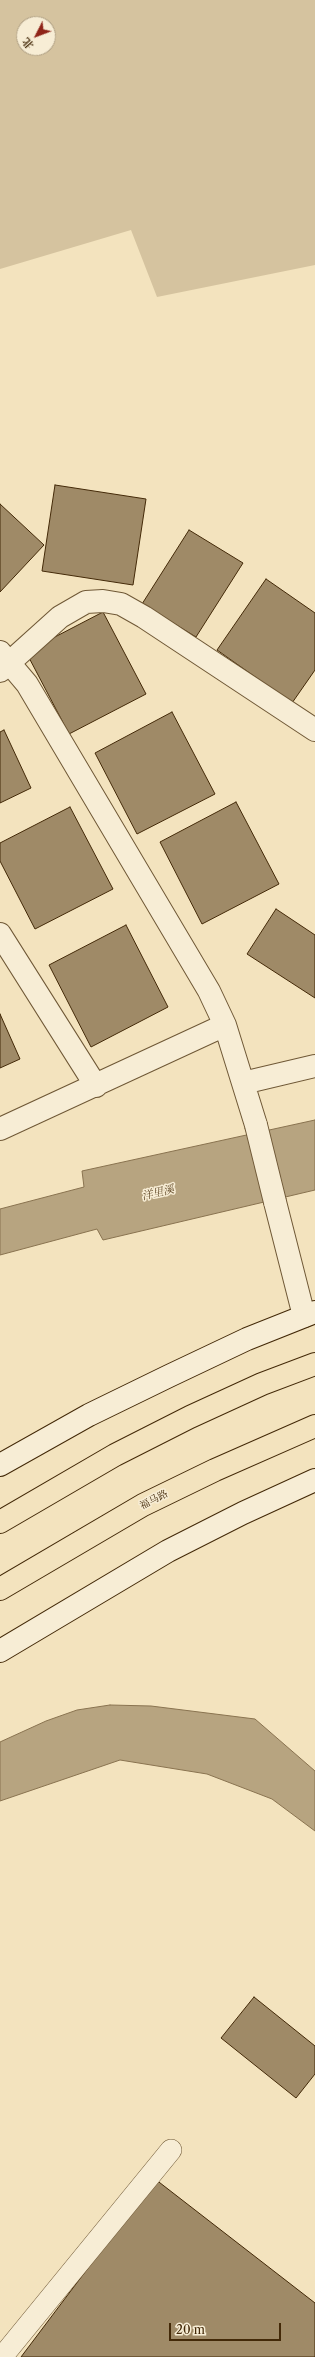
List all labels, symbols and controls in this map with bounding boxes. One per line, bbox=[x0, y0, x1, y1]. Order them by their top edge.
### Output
north arrow bbox=[16, 16, 56, 56]
text: 北 bbox=[19, 35, 37, 52]
water label: 洋里溪 bbox=[140, 1183, 176, 1203]
street label: 福马路 bbox=[138, 1488, 170, 1512]
scale bar bbox=[171, 2315, 283, 2341]
text: 20 m bbox=[176, 2322, 205, 2337]

